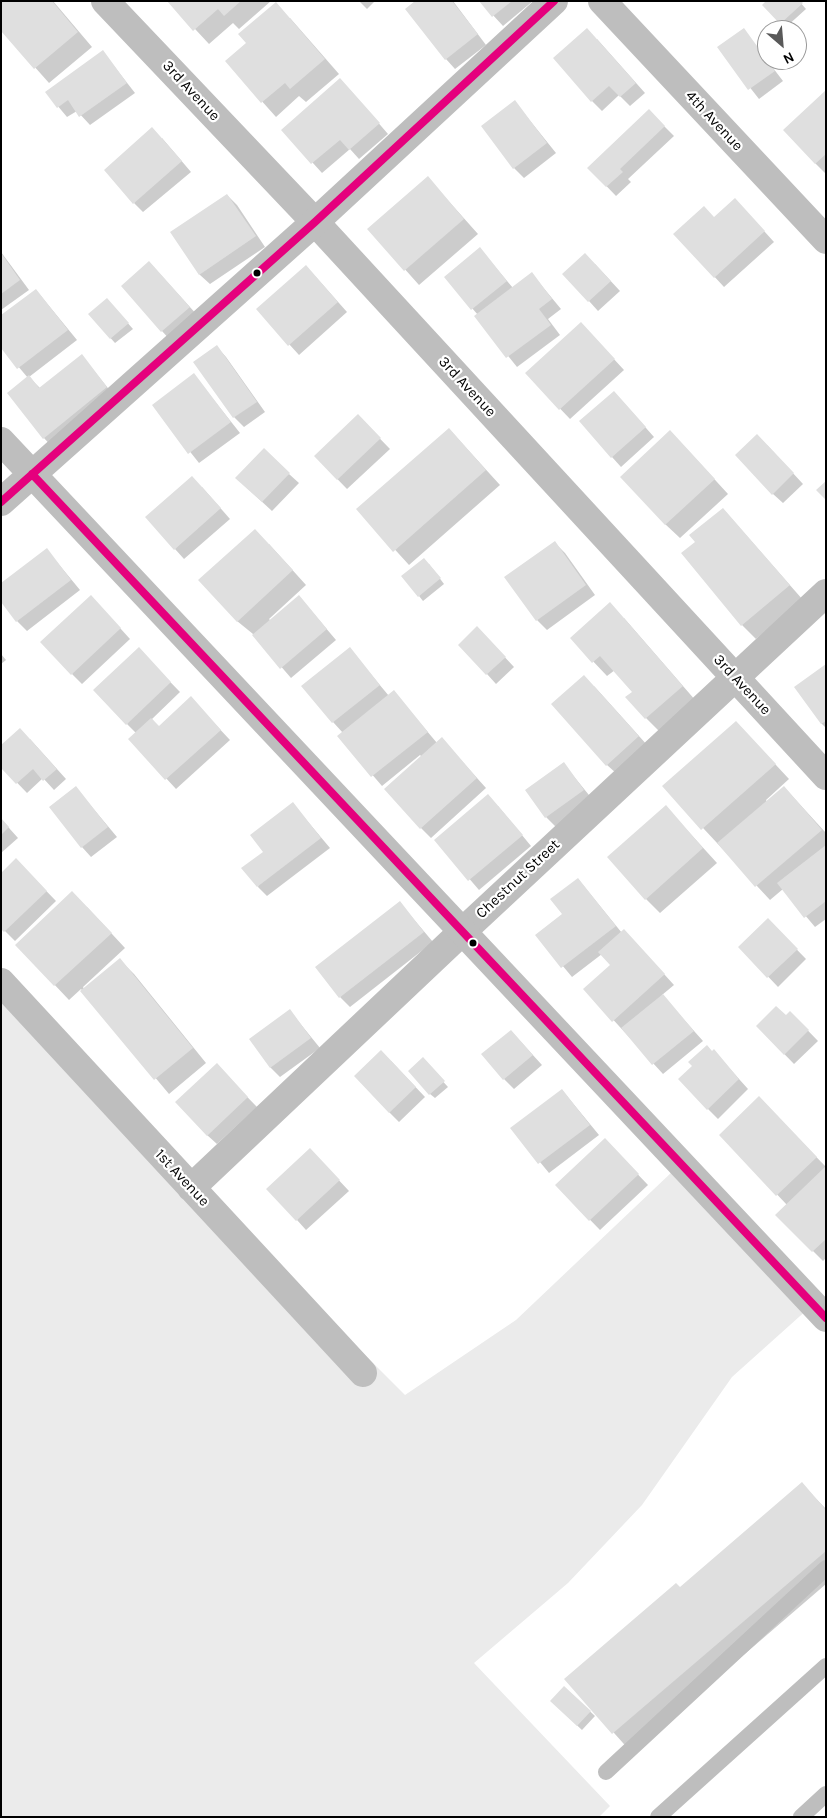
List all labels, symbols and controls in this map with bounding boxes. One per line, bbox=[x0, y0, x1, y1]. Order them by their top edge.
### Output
north arrow bbox=[757, 20, 807, 70]
text: N bbox=[780, 48, 797, 68]
street label: 3rd Avenue bbox=[158, 57, 224, 125]
street label: 4th Avenue bbox=[682, 87, 746, 155]
unlabelled marker bbox=[252, 268, 262, 278]
street label: 3rd Avenue bbox=[434, 353, 500, 421]
street label: 3rd Avenue bbox=[709, 651, 775, 719]
street label: Chestnut Street bbox=[472, 836, 564, 922]
unlabelled marker bbox=[468, 938, 478, 948]
street label: 1st Avenue bbox=[151, 1146, 213, 1210]

